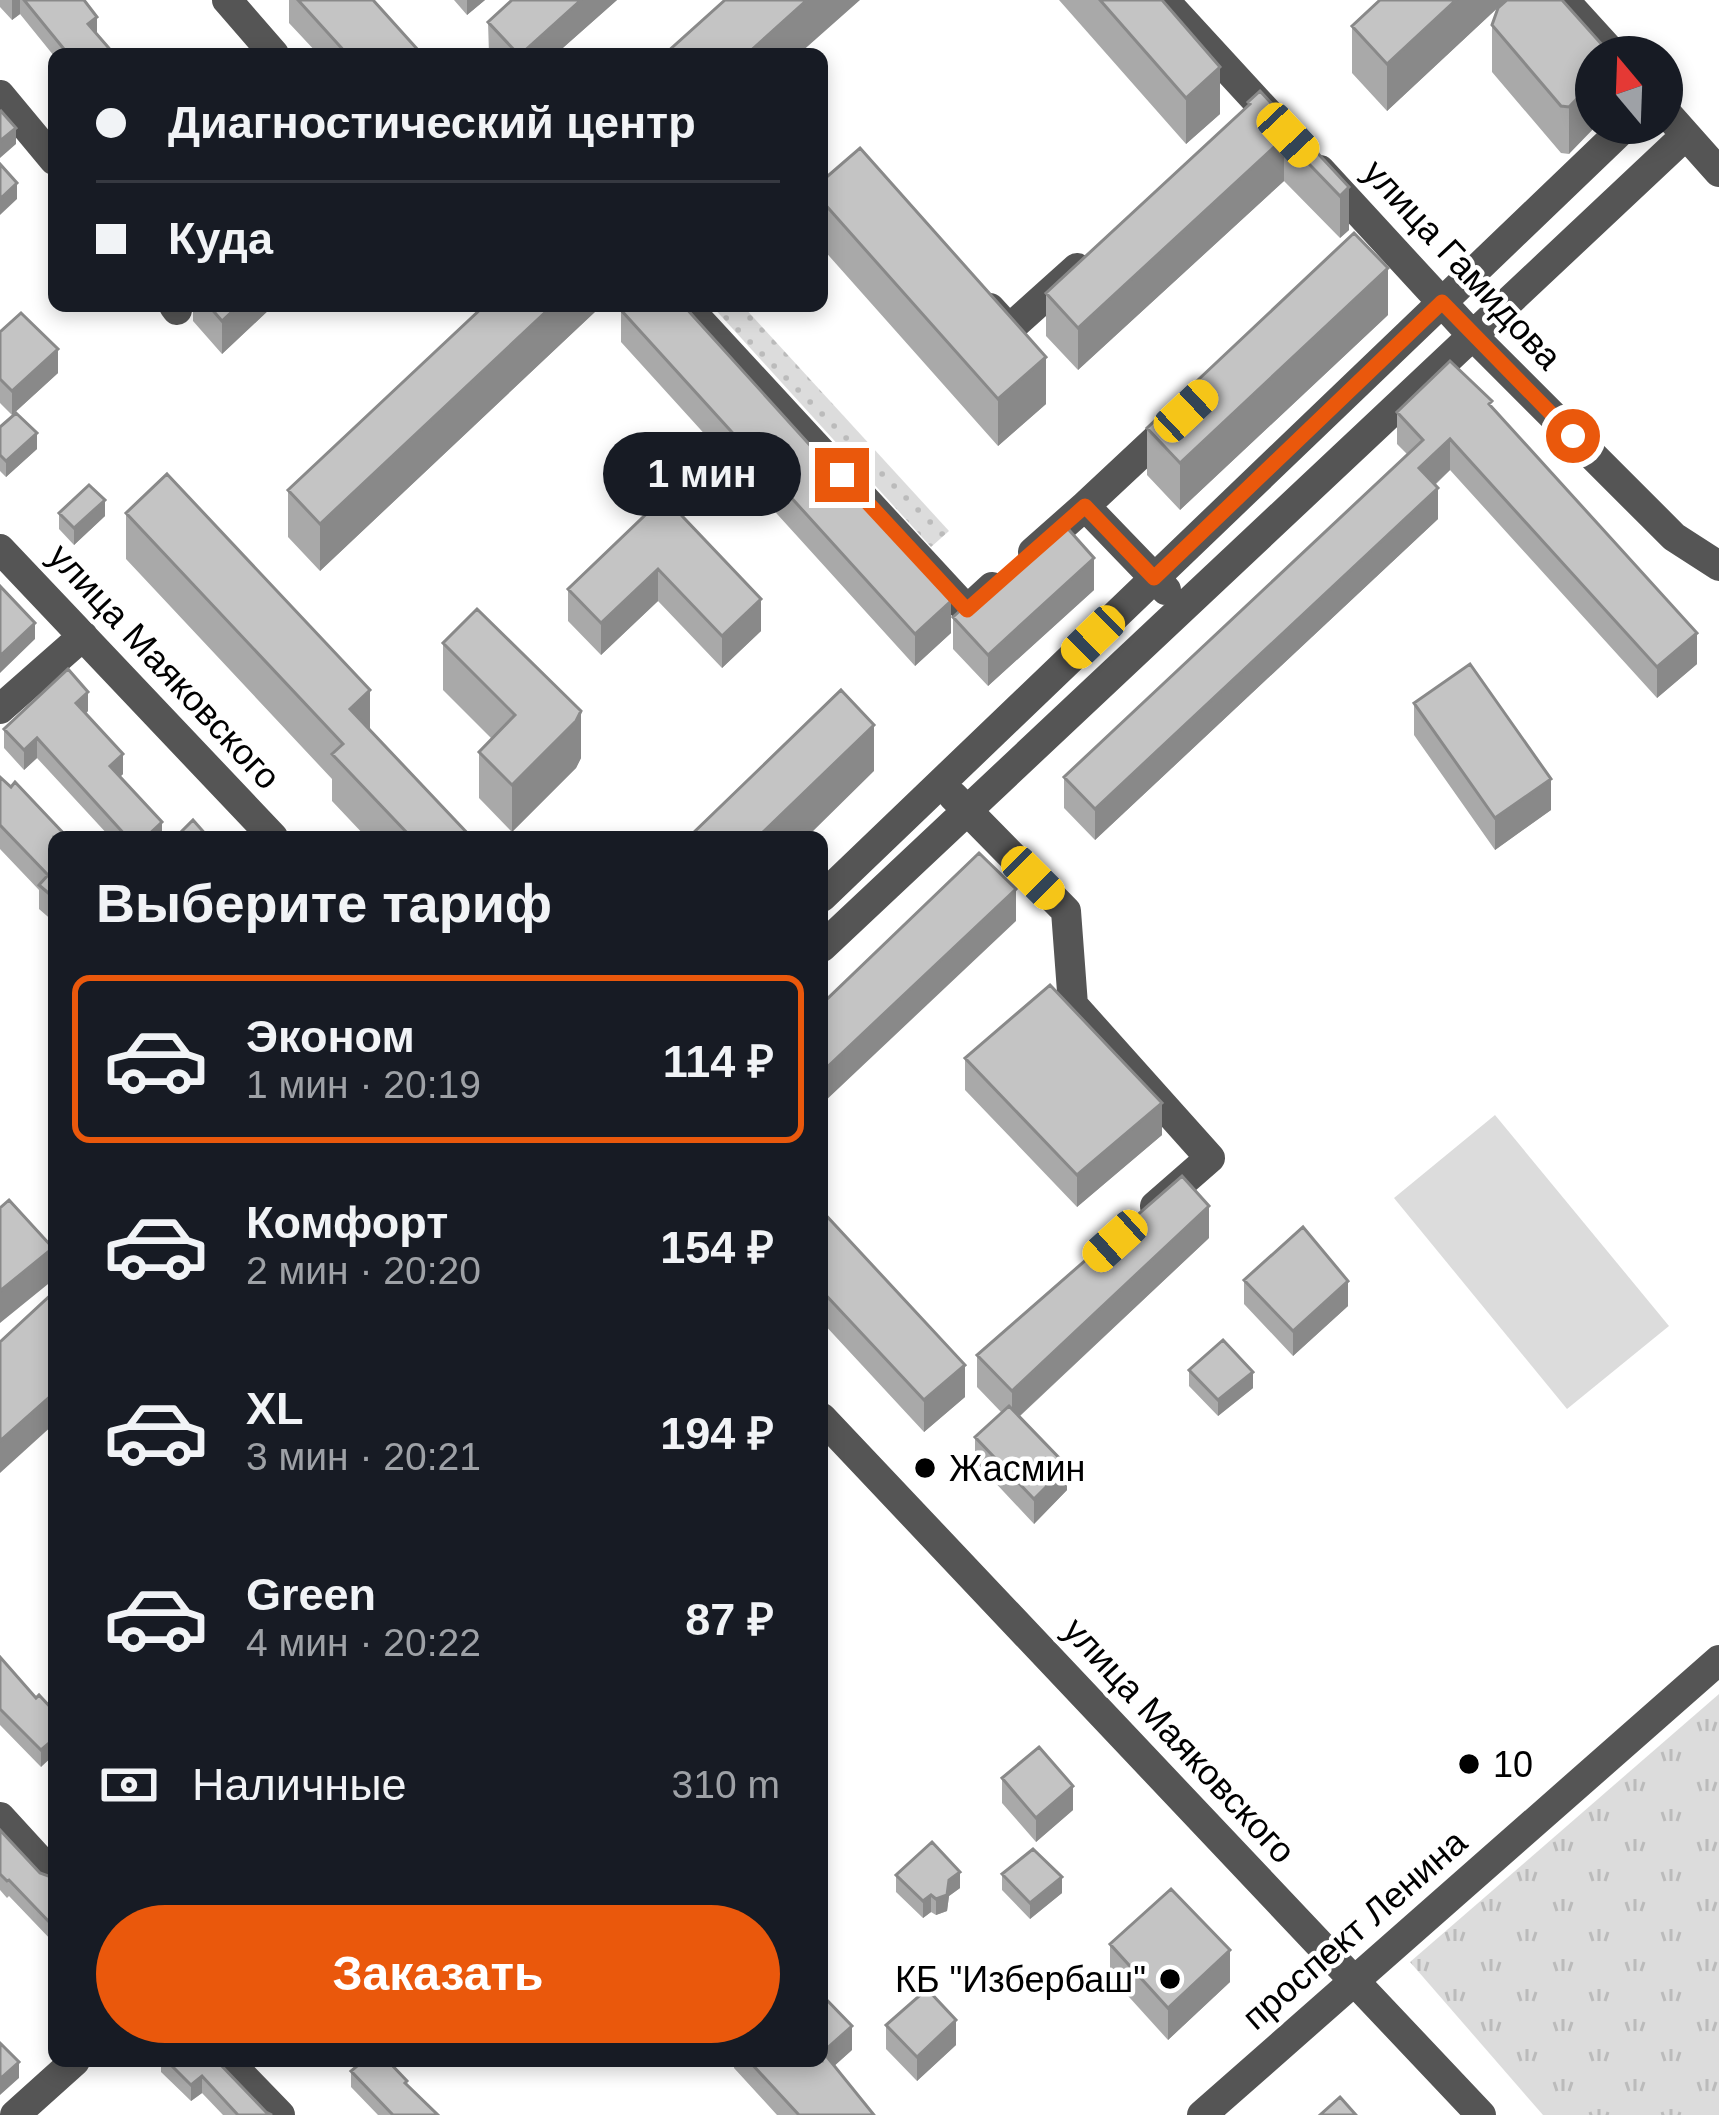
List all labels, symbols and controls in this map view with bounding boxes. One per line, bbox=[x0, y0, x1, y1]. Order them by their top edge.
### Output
north arrow bbox=[1575, 36, 1683, 144]
map controls bbox=[1575, 36, 1683, 144]
car bbox=[1250, 96, 1326, 174]
text: Диагностический центр bbox=[168, 97, 696, 148]
street label: улица Гамидова bbox=[1355, 151, 1571, 378]
text: Куда bbox=[168, 213, 273, 264]
car bbox=[1147, 373, 1225, 449]
route start bbox=[1546, 409, 1600, 463]
callout: 1 мин bbox=[602, 433, 800, 517]
route end bbox=[815, 448, 869, 502]
text: 1 мин bbox=[648, 452, 756, 495]
street label: улица Маяковского bbox=[40, 535, 289, 797]
car bbox=[1055, 599, 1131, 675]
car bbox=[995, 840, 1071, 916]
text: Выберите тариф bbox=[96, 873, 552, 933]
icon: car bbox=[102, 1005, 210, 1113]
text: Эконом bbox=[246, 1011, 415, 1062]
text: 114 ₽ bbox=[663, 1036, 774, 1087]
text: 1 мин · 20:19 bbox=[246, 1063, 481, 1106]
icon: car bbox=[102, 1191, 210, 1299]
text: Комфорт bbox=[246, 1197, 448, 1248]
car bbox=[1076, 1204, 1154, 1278]
text: 154 ₽ bbox=[660, 1222, 774, 1273]
text: 2 мин · 20:20 bbox=[246, 1249, 481, 1292]
icon: car bbox=[102, 1377, 210, 1485]
text: XL bbox=[246, 1383, 304, 1434]
text: 194 ₽ bbox=[660, 1408, 774, 1459]
text: 3 мин · 20:21 bbox=[246, 1435, 481, 1478]
place label: Жасмин bbox=[949, 1448, 1085, 1489]
marker: Жасмин bbox=[912, 1455, 938, 1481]
icon: car bbox=[102, 1563, 210, 1671]
text: Green bbox=[246, 1569, 376, 1620]
text: 87 ₽ bbox=[685, 1594, 774, 1645]
street label: улица Маяковского bbox=[1055, 1609, 1304, 1871]
text: 4 мин · 20:22 bbox=[246, 1621, 481, 1664]
place label: 10 bbox=[1493, 1744, 1533, 1785]
marker: 10 bbox=[1456, 1751, 1482, 1777]
icon: cash bbox=[96, 1752, 162, 1818]
text: Наличные bbox=[192, 1759, 407, 1810]
text: 310 m bbox=[672, 1763, 780, 1806]
street label: проспект Ленина bbox=[1234, 1820, 1475, 2038]
button: Заказать bbox=[96, 1905, 780, 2043]
place label: КБ "Избербаш" bbox=[895, 1959, 1146, 2000]
marker: КБ "Избербаш" bbox=[1157, 1966, 1183, 1992]

